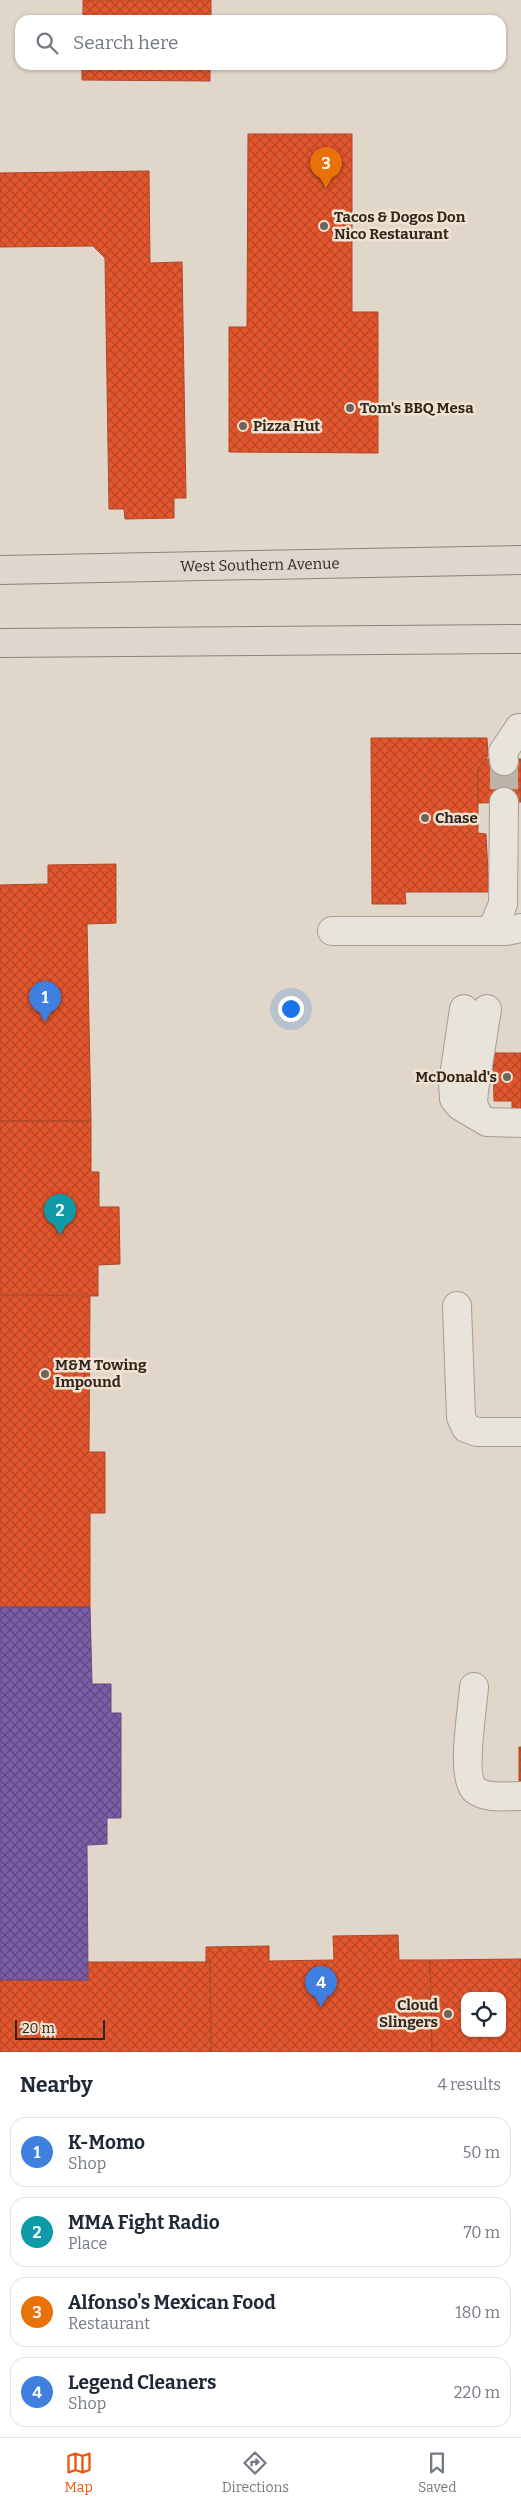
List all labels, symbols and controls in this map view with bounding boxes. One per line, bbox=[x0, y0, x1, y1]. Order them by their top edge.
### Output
search box bbox=[15, 15, 506, 70]
icon: search bbox=[33, 29, 61, 57]
text: Search here bbox=[73, 31, 178, 54]
pin: 3 bbox=[310, 147, 342, 188]
place label: Tacos & Dogos Don Nico Restaurant bbox=[334, 208, 466, 243]
marker: Tacos & Dogos Don Nico Restaurant bbox=[318, 220, 330, 232]
place label: Tom's BBQ Mesa bbox=[360, 399, 474, 417]
marker: Tom's BBQ Mesa bbox=[344, 402, 356, 414]
place label: Pizza Hut bbox=[253, 417, 320, 435]
marker: Pizza Hut bbox=[237, 420, 249, 432]
street label: West Southern Avenue bbox=[180, 554, 340, 576]
place label: Chase bbox=[435, 809, 478, 827]
marker: Chase bbox=[419, 812, 431, 824]
pin: 1 bbox=[29, 981, 61, 1022]
your location bbox=[278, 996, 304, 1022]
place label: McDonald's bbox=[415, 1068, 497, 1086]
marker: McDonald's bbox=[501, 1071, 513, 1083]
pin: 2 bbox=[44, 1194, 76, 1235]
place label: M&M Towing Impound bbox=[55, 1356, 147, 1391]
marker: M&M Towing Impound bbox=[39, 1368, 51, 1380]
pin: 4 bbox=[305, 1966, 337, 2007]
map controls bbox=[461, 1992, 506, 2037]
button: locate bbox=[461, 1992, 506, 2037]
place label: Cloud Slingers bbox=[379, 1996, 438, 2031]
marker: Cloud Slingers bbox=[442, 2008, 454, 2020]
scale bar bbox=[15, 2017, 105, 2040]
text: 20 m bbox=[22, 2020, 55, 2037]
text: Nearby bbox=[20, 2072, 93, 2098]
text: 4 results bbox=[438, 2075, 501, 2094]
text: K-Momo bbox=[68, 2131, 145, 2154]
text: 1 bbox=[34, 2143, 40, 2162]
text: 50 m bbox=[463, 2143, 500, 2162]
text: Shop bbox=[68, 2154, 106, 2173]
text: MMA Fight Radio bbox=[68, 2211, 220, 2234]
text: 2 bbox=[32, 2223, 42, 2242]
text: 70 m bbox=[464, 2223, 500, 2242]
text: Place bbox=[68, 2234, 107, 2253]
text: Alfonso's Mexican Food bbox=[68, 2291, 276, 2314]
text: 3 bbox=[32, 2303, 42, 2322]
text: 180 m bbox=[455, 2303, 500, 2322]
text: Restaurant bbox=[68, 2314, 150, 2333]
text: Legend Cleaners bbox=[68, 2371, 216, 2394]
text: 4 bbox=[32, 2383, 42, 2402]
text: 220 m bbox=[454, 2383, 500, 2402]
text: Shop bbox=[68, 2394, 106, 2413]
tab: Map bbox=[64, 2449, 93, 2496]
tab: Directions bbox=[222, 2449, 289, 2496]
tab: Saved bbox=[418, 2449, 457, 2496]

